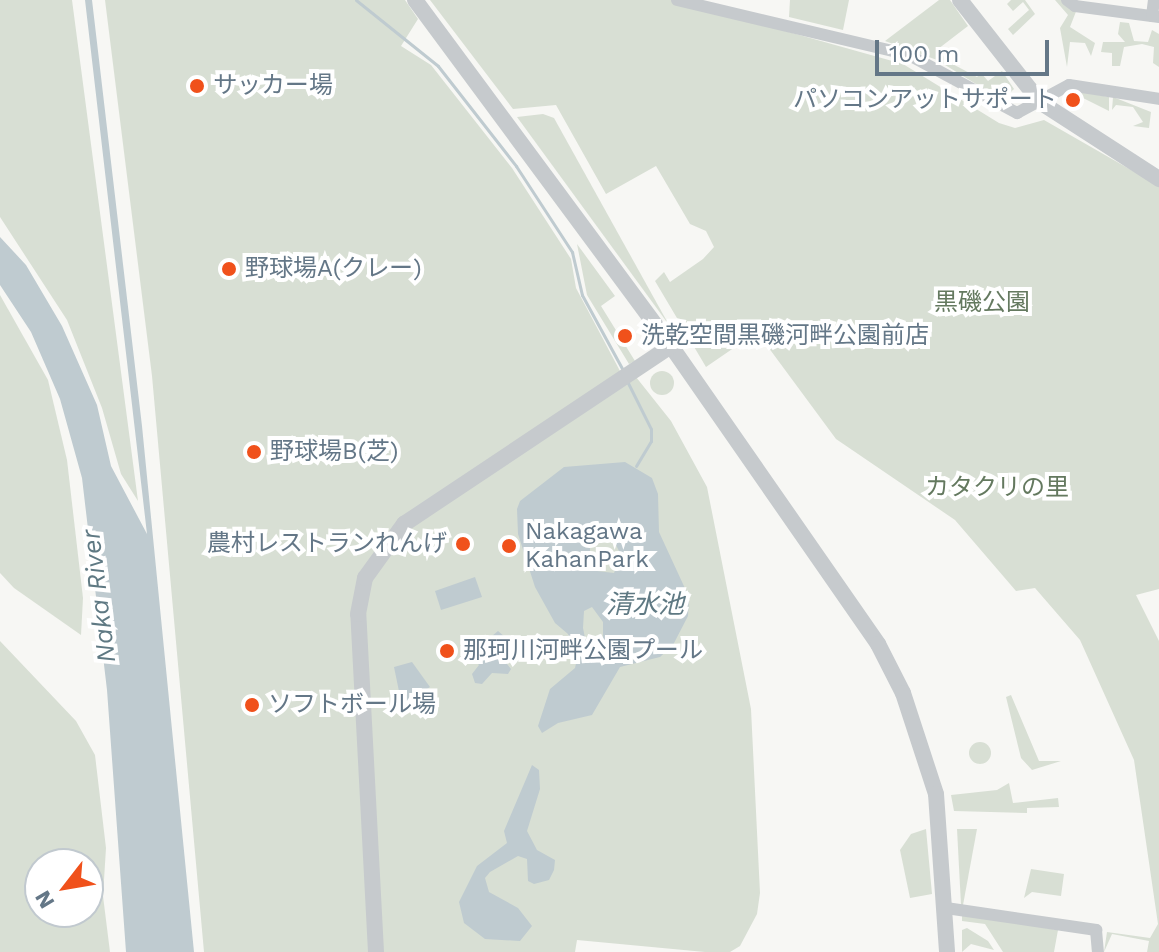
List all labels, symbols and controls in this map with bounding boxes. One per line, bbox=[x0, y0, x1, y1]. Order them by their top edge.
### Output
scale bar bbox=[879, 24, 1053, 74]
text: 100 m bbox=[889, 40, 959, 68]
place label: サッカー場 bbox=[213, 72, 333, 100]
marker: サッカー場 bbox=[188, 77, 206, 95]
place label: パソコンアットサポート bbox=[793, 86, 1057, 114]
marker: パソコンアットサポート bbox=[1064, 91, 1082, 109]
place label: 野球場A(クレー) bbox=[245, 255, 422, 283]
marker: 野球場A(クレー) bbox=[220, 260, 238, 278]
park label: 黒磯公園 bbox=[934, 289, 1030, 317]
place label: 洗乾空間黒磯河畔公園前店 bbox=[641, 322, 929, 350]
marker: 洗乾空間黒磯河畔公園前店 bbox=[616, 327, 634, 345]
place label: 野球場B(芝) bbox=[270, 438, 398, 466]
marker: 野球場B(芝) bbox=[245, 443, 263, 461]
park label: カタクリの里 bbox=[925, 474, 1069, 502]
place label: Nakagawa KahanPark bbox=[525, 518, 649, 574]
water label: Naka River bbox=[75, 527, 123, 665]
place label: 農村レストランれんげ bbox=[207, 530, 447, 558]
marker: 農村レストランれんげ bbox=[454, 535, 472, 553]
marker: Nakagawa KahanPark bbox=[500, 537, 518, 555]
water label: 清水池 bbox=[606, 589, 684, 621]
place label: 那珂川河畔公園プール bbox=[463, 637, 703, 665]
marker: 那珂川河畔公園プール bbox=[438, 642, 456, 660]
place label: ソフトボール場 bbox=[268, 691, 436, 719]
marker: ソフトボール場 bbox=[243, 696, 261, 714]
north arrow bbox=[24, 848, 104, 928]
text: N bbox=[30, 886, 60, 913]

